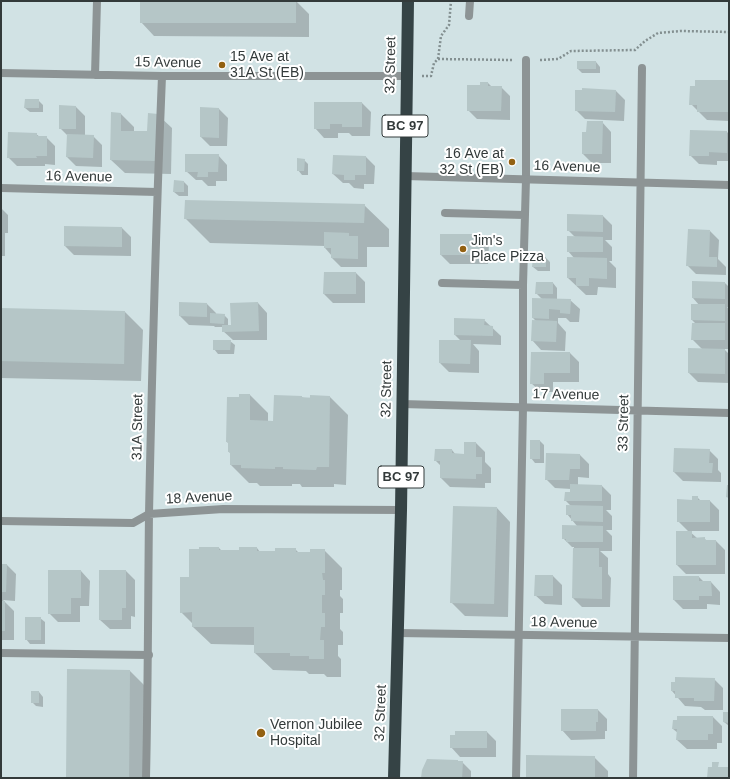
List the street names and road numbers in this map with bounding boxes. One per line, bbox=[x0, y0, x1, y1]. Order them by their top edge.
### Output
street label: 32 Street bbox=[382, 36, 400, 94]
street label: 15 Avenue bbox=[135, 54, 201, 72]
road number: BC 97 bbox=[382, 115, 428, 137]
street label: 16 Avenue bbox=[533, 157, 601, 177]
street label: 16 Avenue bbox=[46, 168, 112, 186]
street label: 32 Street bbox=[378, 360, 396, 418]
street label: 17 Avenue bbox=[533, 386, 599, 404]
street label: 31A Street bbox=[129, 394, 147, 460]
street label: 33 Street bbox=[615, 394, 633, 452]
road number: BC 97 bbox=[378, 466, 424, 488]
street label: 18 Avenue bbox=[165, 488, 233, 508]
street label: 18 Avenue bbox=[531, 614, 597, 632]
street label: 32 Street bbox=[372, 684, 390, 742]

